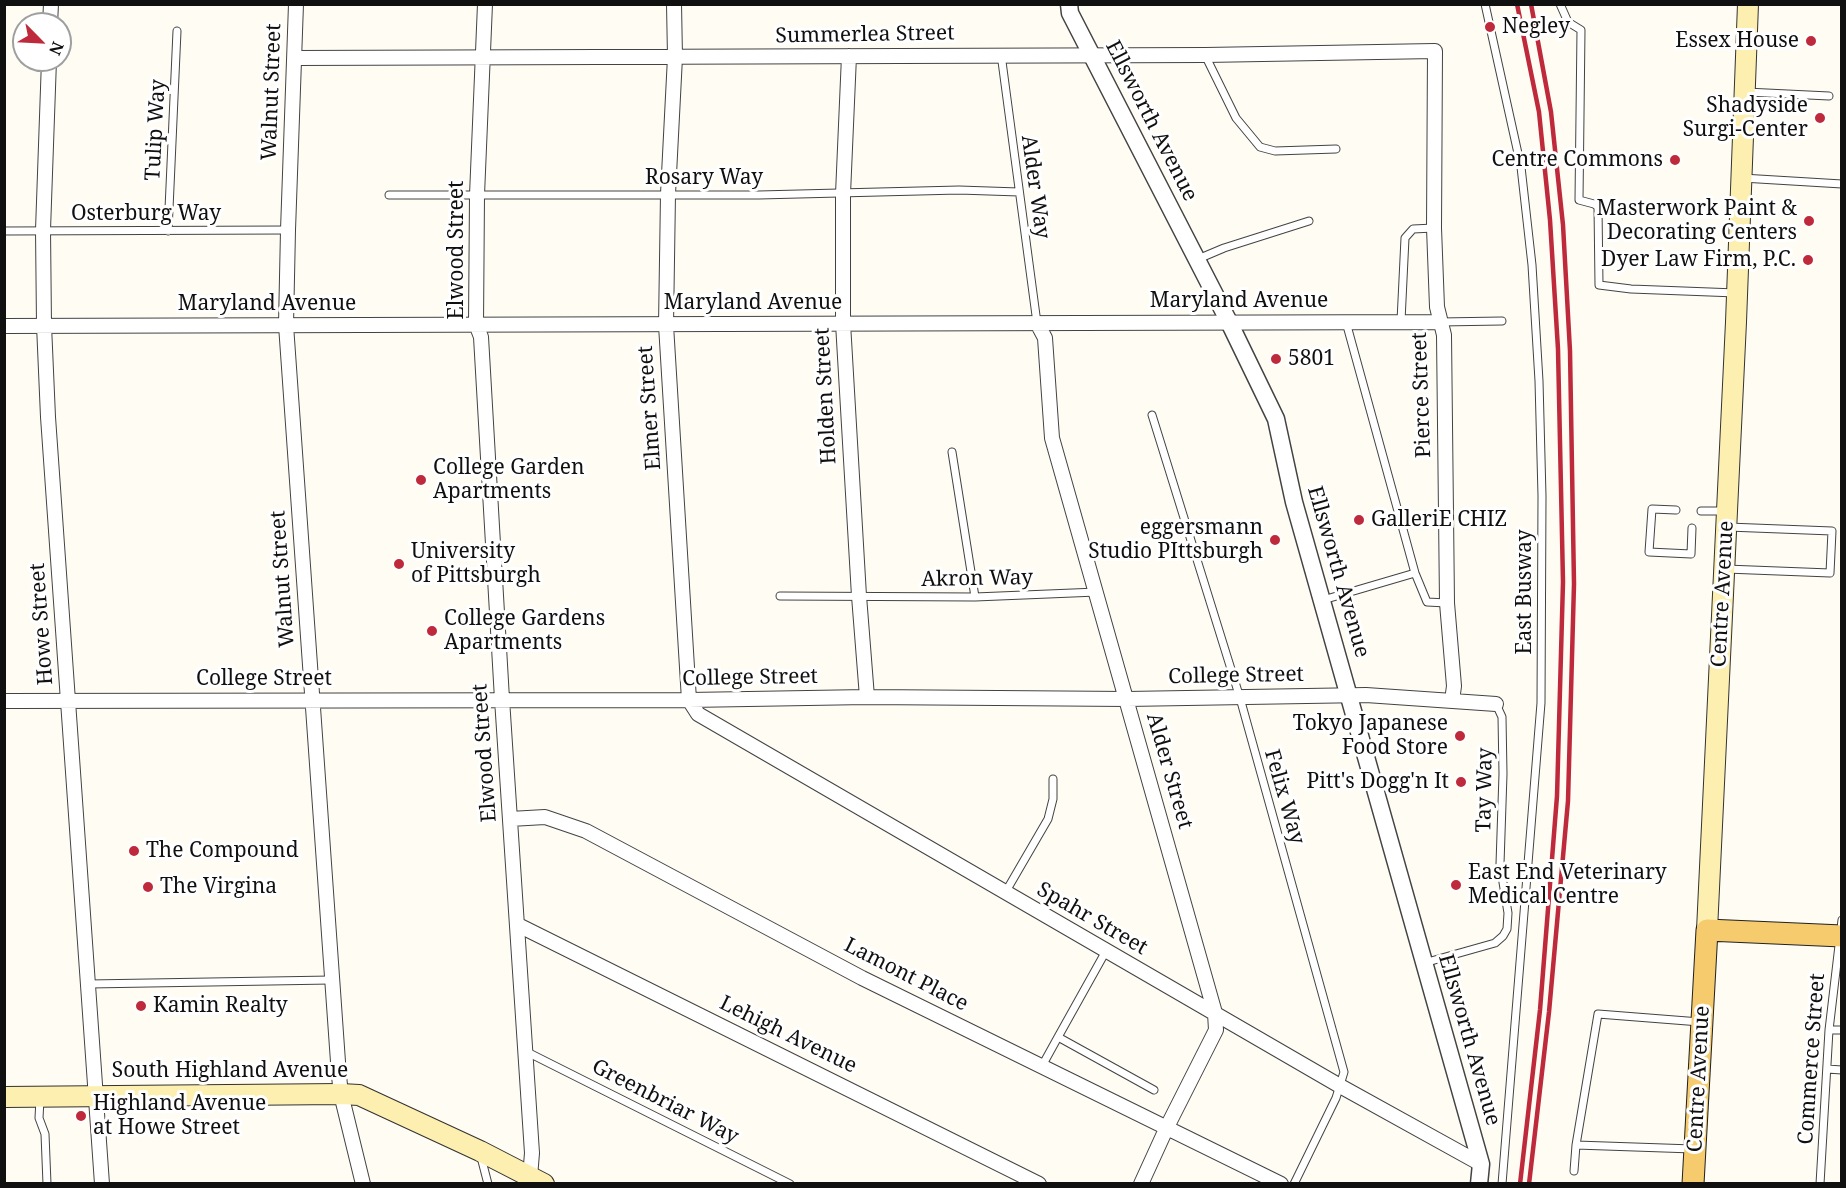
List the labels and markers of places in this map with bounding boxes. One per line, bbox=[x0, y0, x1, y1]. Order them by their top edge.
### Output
place label: Negley bbox=[1502, 14, 1570, 40]
marker: Negley bbox=[1483, 20, 1497, 34]
place label: Essex House bbox=[1675, 28, 1799, 54]
marker: Essex House bbox=[1804, 34, 1818, 48]
place label: Shadyside Surgi-Center bbox=[1683, 93, 1808, 143]
marker: Shadyside Surgi-Center bbox=[1813, 111, 1827, 125]
place label: Centre Commons bbox=[1492, 147, 1663, 173]
marker: Centre Commons bbox=[1668, 153, 1682, 167]
place label: Masterwork Paint & Decorating Centers bbox=[1596, 196, 1797, 246]
marker: Masterwork Paint & Decorating Centers bbox=[1802, 214, 1816, 228]
place label: Dyer Law Firm, P.C. bbox=[1601, 247, 1796, 273]
marker: Dyer Law Firm, P.C. bbox=[1801, 253, 1815, 267]
place label: 5801 bbox=[1288, 346, 1335, 372]
marker: 5801 bbox=[1269, 352, 1283, 366]
place label: College Garden Apartments bbox=[433, 455, 585, 505]
marker: College Garden Apartments bbox=[414, 473, 428, 487]
place label: GalleriE CHIZ bbox=[1371, 507, 1507, 533]
marker: GalleriE CHIZ bbox=[1352, 513, 1366, 527]
place label: eggersmann Studio PIttsburgh bbox=[1088, 515, 1263, 565]
marker: eggersmann Studio PIttsburgh bbox=[1268, 533, 1282, 547]
place label: University of Pittsburgh bbox=[411, 539, 541, 589]
marker: University of Pittsburgh bbox=[392, 557, 406, 571]
place label: College Gardens Apartments bbox=[444, 606, 605, 656]
marker: College Gardens Apartments bbox=[425, 624, 439, 638]
place label: Tokyo Japanese Food Store bbox=[1293, 711, 1448, 761]
marker: Tokyo Japanese Food Store bbox=[1453, 729, 1467, 743]
place label: Pitt's Dogg'n It bbox=[1307, 769, 1449, 795]
marker: Pitt's Dogg'n It bbox=[1454, 775, 1468, 789]
place label: The Compound bbox=[146, 838, 299, 864]
marker: The Compound bbox=[127, 844, 141, 858]
place label: East End Veterinary Medical Centre bbox=[1468, 860, 1667, 910]
place label: The Virgina bbox=[160, 874, 277, 900]
marker: East End Veterinary Medical Centre bbox=[1449, 878, 1463, 892]
marker: The Virgina bbox=[141, 880, 155, 894]
place label: Kamin Realty bbox=[153, 993, 288, 1019]
marker: Kamin Realty bbox=[134, 999, 148, 1013]
place label: Highland Avenue at Howe Street bbox=[93, 1091, 266, 1141]
marker: Highland Avenue at Howe Street bbox=[74, 1109, 88, 1123]

